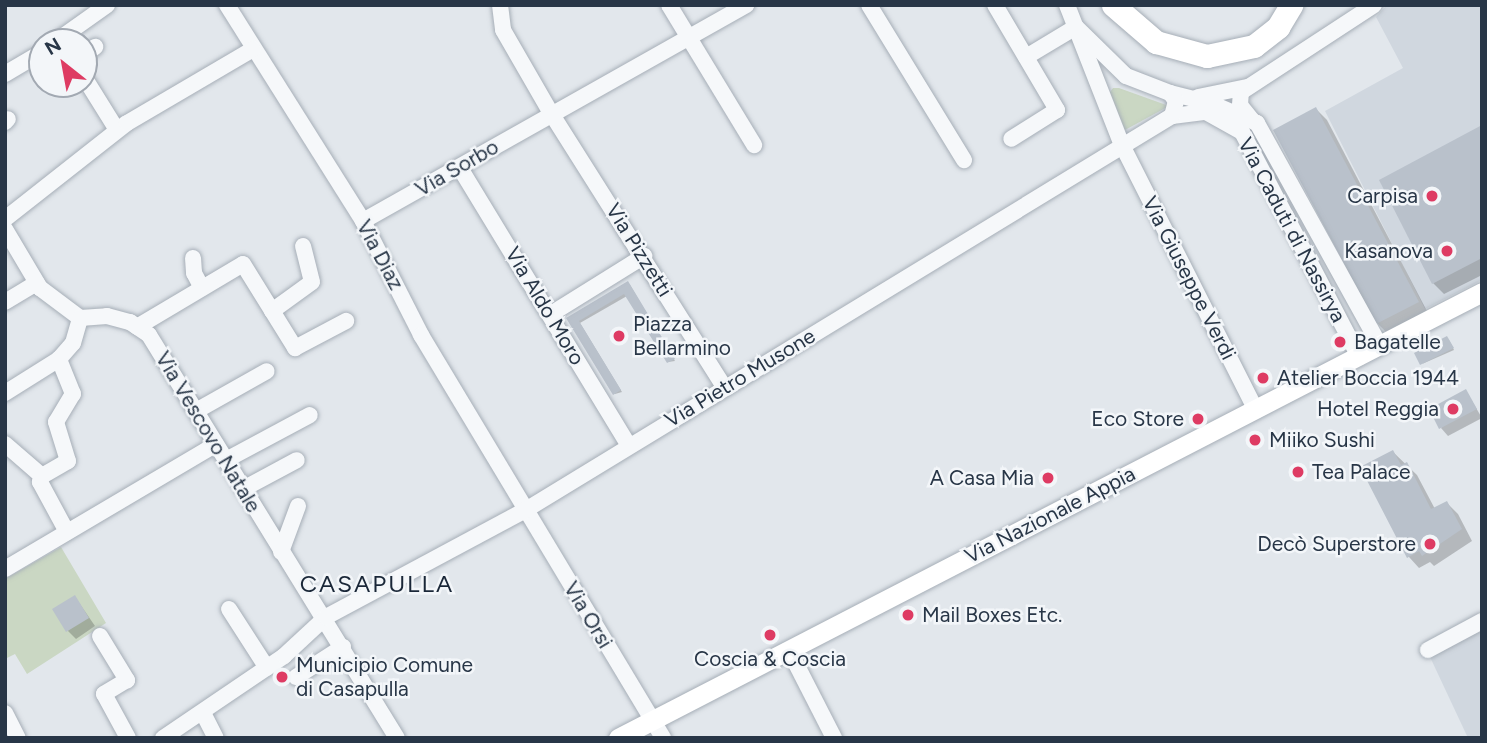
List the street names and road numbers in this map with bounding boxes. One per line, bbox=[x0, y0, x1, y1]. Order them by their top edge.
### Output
street label: Via Caduti di Nassirya bbox=[1233, 133, 1351, 327]
street label: Via Sorbo bbox=[411, 134, 503, 202]
street label: Via Giuseppe Verdi bbox=[1137, 192, 1241, 364]
street label: Via Pizzetti bbox=[600, 199, 678, 301]
street label: Via Diaz bbox=[351, 216, 409, 294]
street label: Via Aldo Moro bbox=[500, 242, 590, 370]
street label: Via Pietro Musone bbox=[660, 323, 820, 433]
street label: Via Vescovo Natale bbox=[150, 347, 266, 517]
street label: Via Nazionale Appia bbox=[961, 461, 1139, 569]
street label: Via Orsi bbox=[558, 577, 618, 653]

